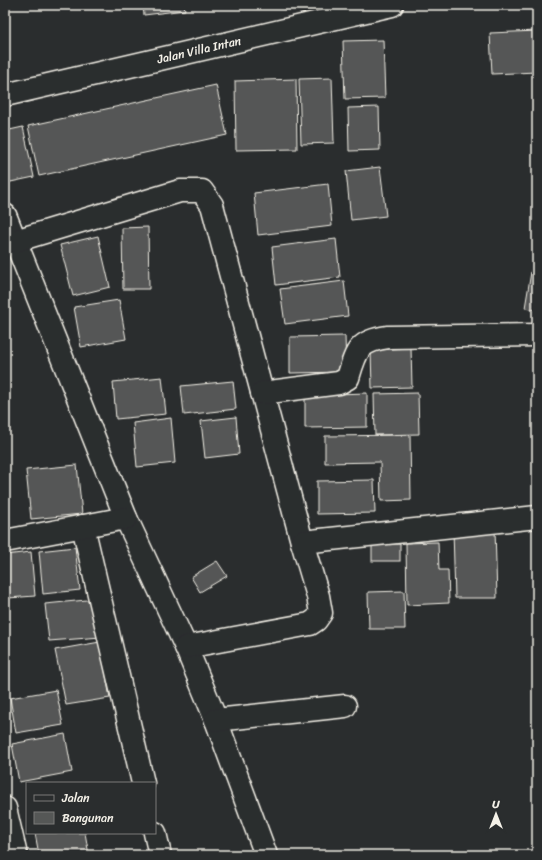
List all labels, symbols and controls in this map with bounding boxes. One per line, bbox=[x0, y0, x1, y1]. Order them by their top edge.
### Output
street label: Jalan Villa Intan bbox=[154, 30, 244, 71]
legend bbox=[26, 782, 156, 834]
text: Jalan bbox=[61, 787, 90, 809]
north arrow bbox=[476, 794, 516, 834]
text: U bbox=[492, 795, 500, 814]
text: Bangunan bbox=[62, 807, 114, 829]

